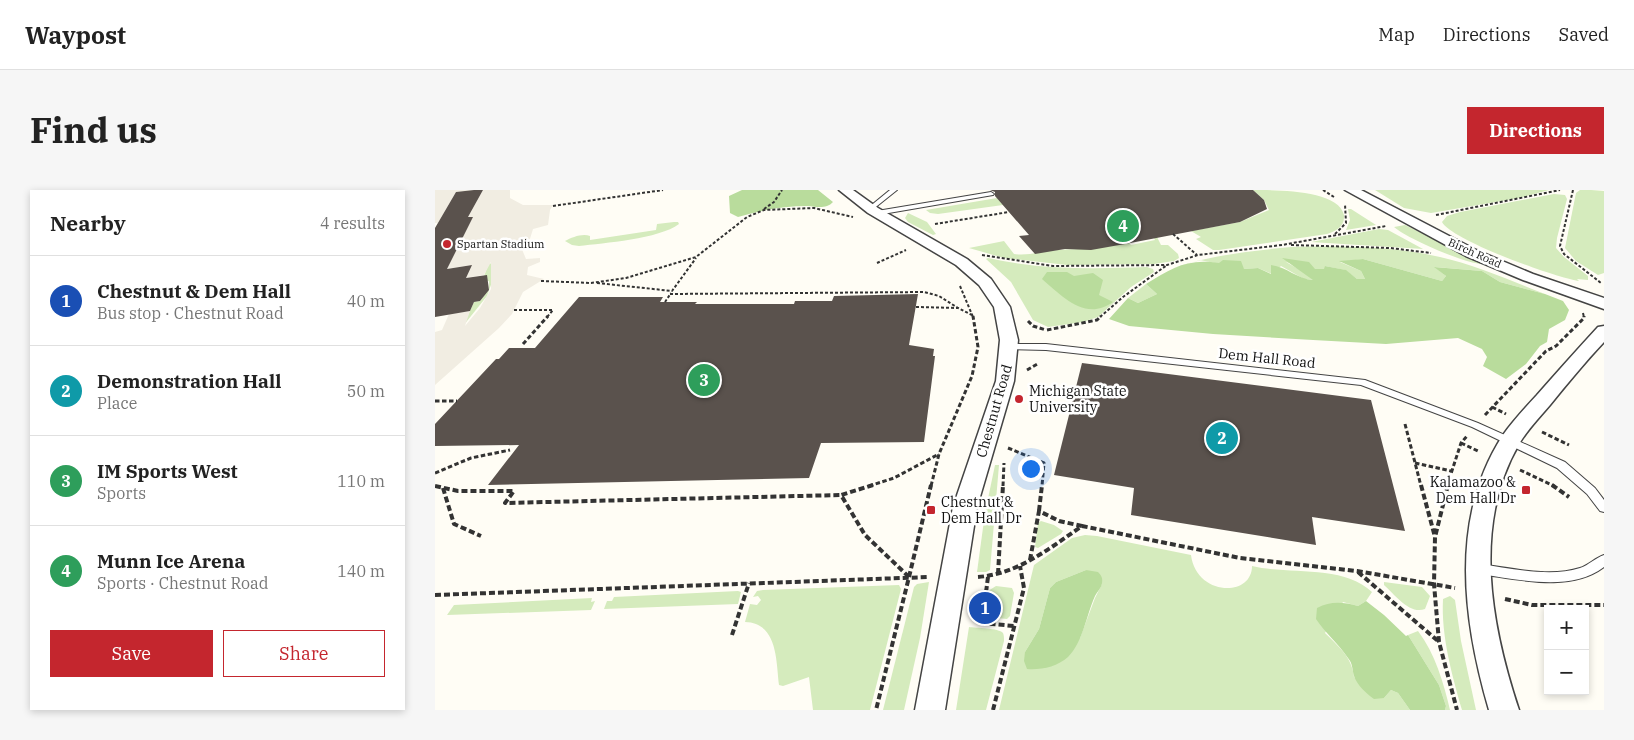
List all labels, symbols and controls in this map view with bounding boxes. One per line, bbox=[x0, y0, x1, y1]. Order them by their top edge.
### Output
text: Waypost bbox=[25, 19, 126, 51]
text: Map bbox=[1378, 23, 1415, 46]
text: Directions bbox=[1443, 23, 1531, 46]
text: Saved bbox=[1559, 23, 1609, 46]
text: Find us bbox=[30, 107, 157, 153]
button: Directions bbox=[1467, 107, 1604, 154]
pin: 4 bbox=[1107, 207, 1139, 245]
text: Nearby bbox=[50, 209, 126, 237]
text: 4 results bbox=[320, 213, 385, 233]
street label: Birch Road bbox=[1446, 235, 1504, 271]
place label: Spartan Stadium bbox=[457, 237, 545, 251]
marker: Spartan Stadium bbox=[441, 238, 453, 250]
text: Chestnut & Dem Hall bbox=[97, 279, 291, 303]
text: 1 bbox=[61, 291, 71, 311]
text: 40 m bbox=[347, 291, 385, 311]
text: Bus stop · Chestnut Road bbox=[97, 303, 284, 323]
street label: Dem Hall Road bbox=[1217, 344, 1317, 372]
pin: 3 bbox=[688, 361, 720, 399]
street label: Chestnut Road bbox=[972, 362, 1016, 460]
text: Demonstration Hall bbox=[97, 369, 281, 393]
text: 2 bbox=[61, 381, 71, 401]
text: 50 m bbox=[347, 381, 385, 401]
place label: Michigan State University bbox=[1029, 382, 1127, 416]
text: Place bbox=[97, 393, 137, 413]
marker: Michigan State University bbox=[1013, 393, 1025, 405]
pin: 2 bbox=[1206, 419, 1238, 457]
your location bbox=[1018, 456, 1044, 482]
text: IM Sports West bbox=[97, 459, 238, 483]
text: 3 bbox=[61, 471, 71, 491]
text: 110 m bbox=[337, 471, 385, 491]
place label: Kalamazoo & Dem Hall Dr bbox=[1430, 473, 1517, 507]
text: Sports bbox=[97, 483, 146, 503]
marker: Kalamazoo & Dem Hall Dr bbox=[1520, 484, 1532, 496]
place label: Chestnut & Dem Hall Dr bbox=[941, 493, 1022, 527]
marker: Chestnut & Dem Hall Dr bbox=[925, 504, 937, 516]
text: Munn Ice Arena bbox=[97, 549, 245, 573]
text: 4 bbox=[61, 561, 71, 581]
text: 140 m bbox=[337, 561, 385, 581]
text: Sports · Chestnut Road bbox=[97, 573, 269, 593]
pin: 1 bbox=[969, 589, 1001, 627]
map controls bbox=[1544, 605, 1589, 695]
button: + bbox=[1544, 605, 1589, 650]
button: Save bbox=[50, 630, 213, 677]
button: Share bbox=[223, 630, 385, 677]
button: − bbox=[1544, 650, 1589, 695]

